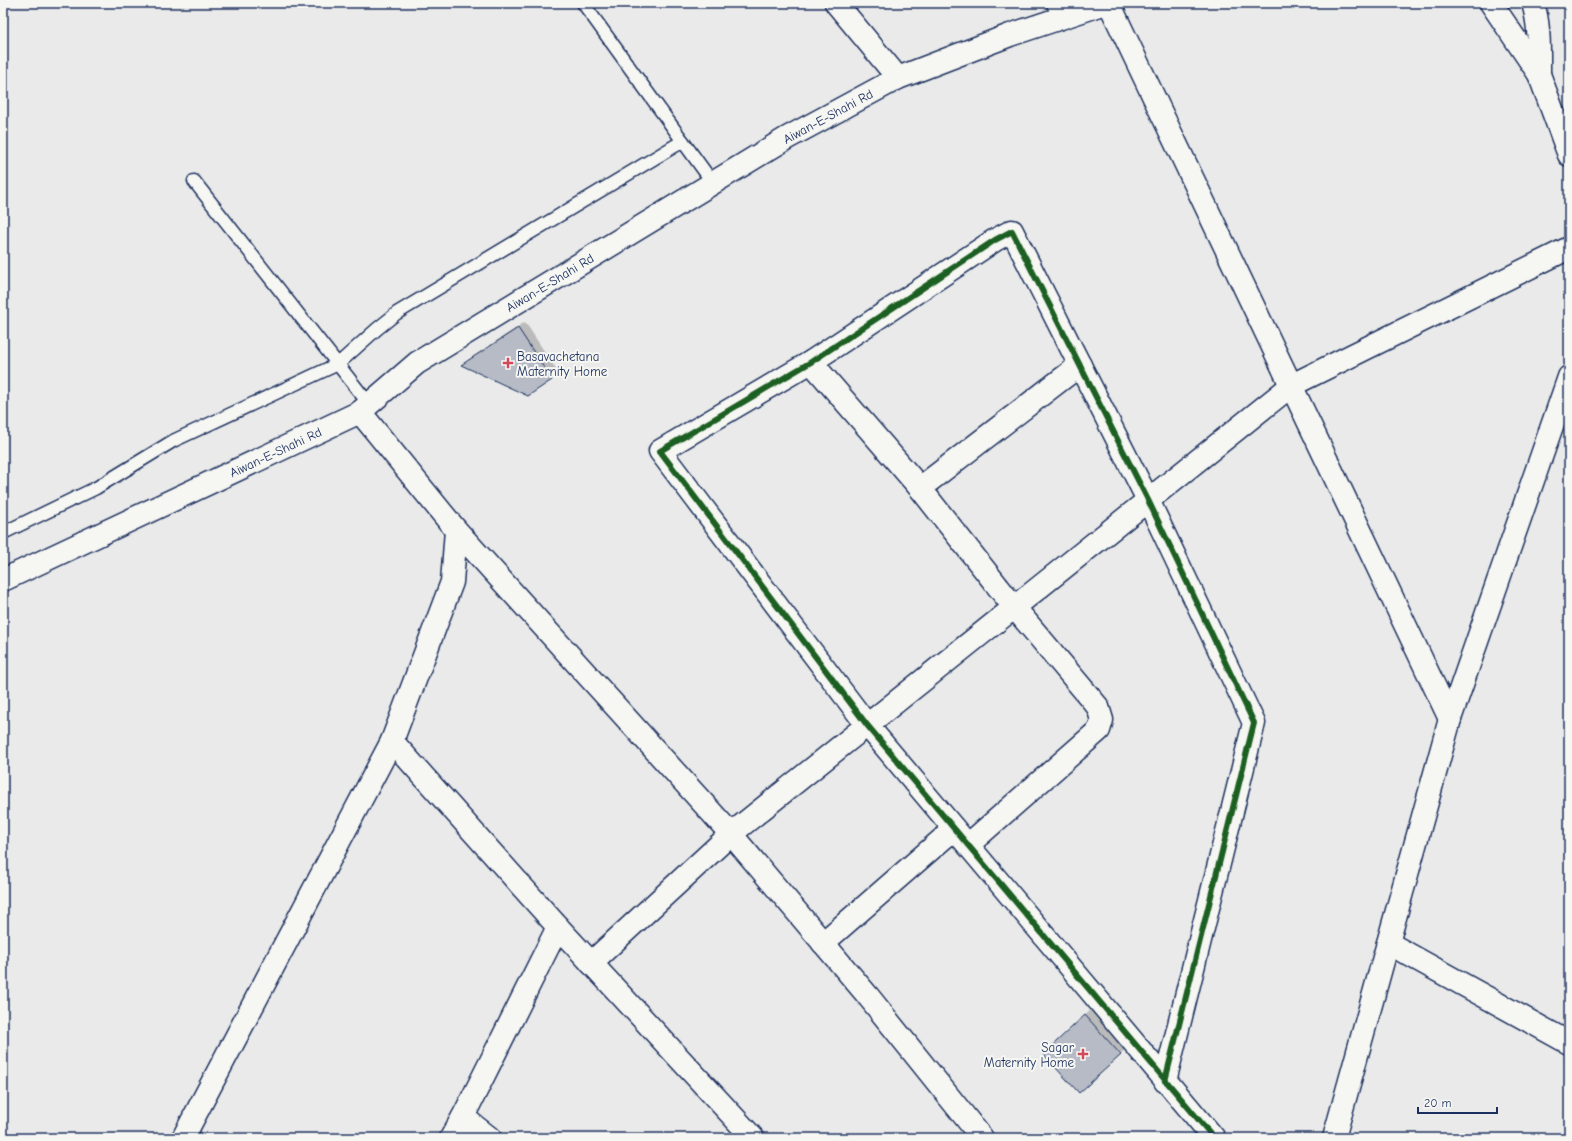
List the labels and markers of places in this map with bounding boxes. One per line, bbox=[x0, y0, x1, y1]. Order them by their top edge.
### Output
place label: Basavachetana Maternity Home bbox=[517, 349, 608, 379]
marker: Basavachetana Maternity Home bbox=[502, 357, 514, 369]
place label: Sagar Maternity Home bbox=[984, 1040, 1075, 1070]
marker: Sagar Maternity Home bbox=[1077, 1048, 1089, 1060]

